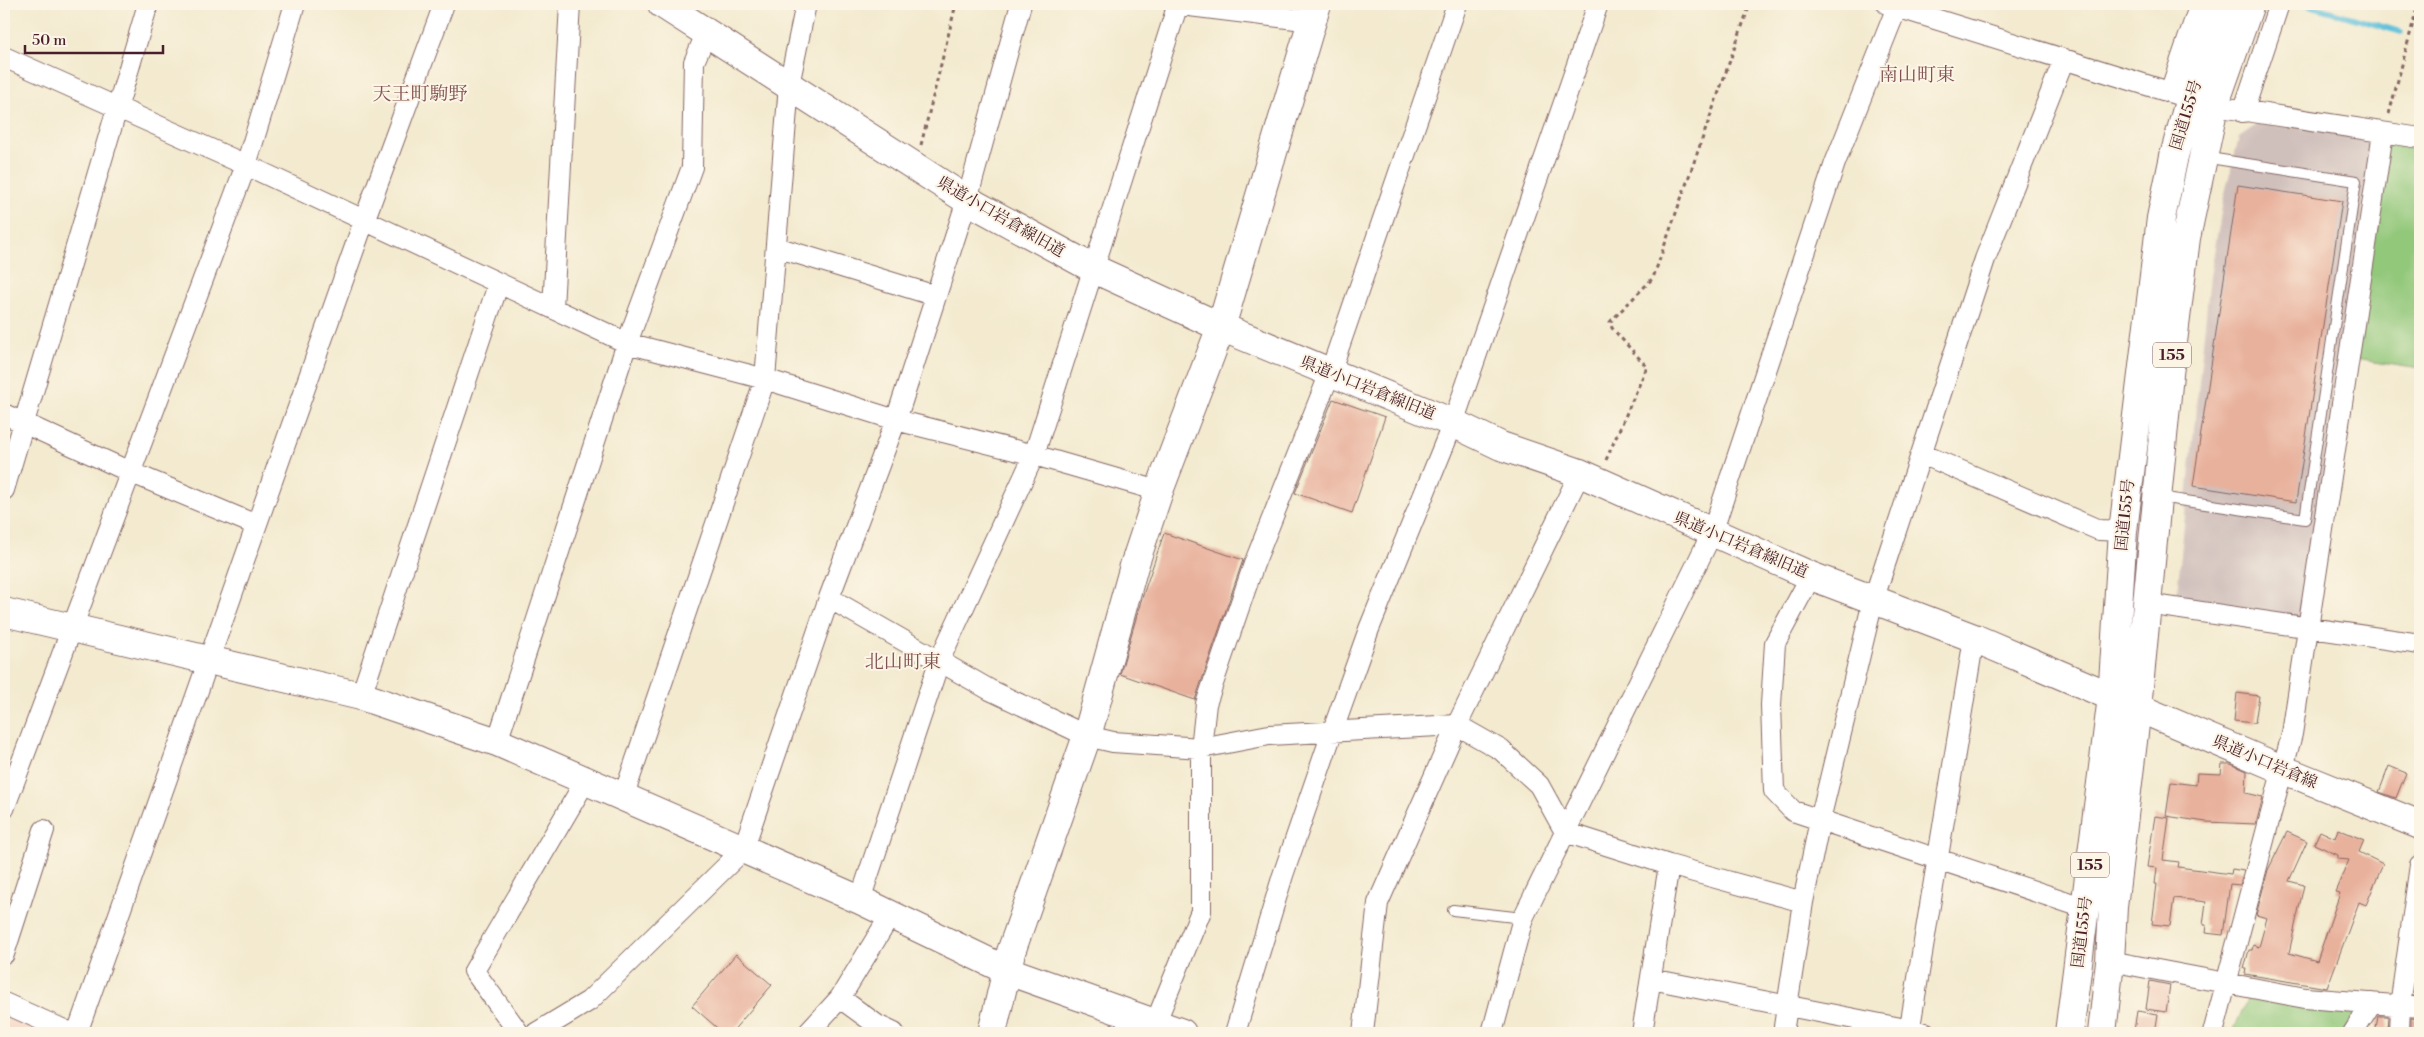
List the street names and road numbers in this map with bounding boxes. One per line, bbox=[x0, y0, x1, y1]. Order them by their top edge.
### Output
street label: 国道155号 bbox=[2166, 77, 2206, 153]
street label: 県道小口岩倉線旧道 bbox=[934, 172, 1068, 262]
road number: 155 bbox=[2153, 342, 2191, 368]
street label: 県道小口岩倉線旧道 bbox=[1297, 352, 1439, 424]
street label: 国道155号 bbox=[2111, 478, 2139, 552]
street label: 県道小口岩倉線旧道 bbox=[1671, 508, 1811, 582]
street label: 県道小口岩倉線 bbox=[2210, 731, 2320, 793]
road number: 155 bbox=[2071, 852, 2109, 878]
street label: 国道155号 bbox=[2068, 895, 2096, 969]

